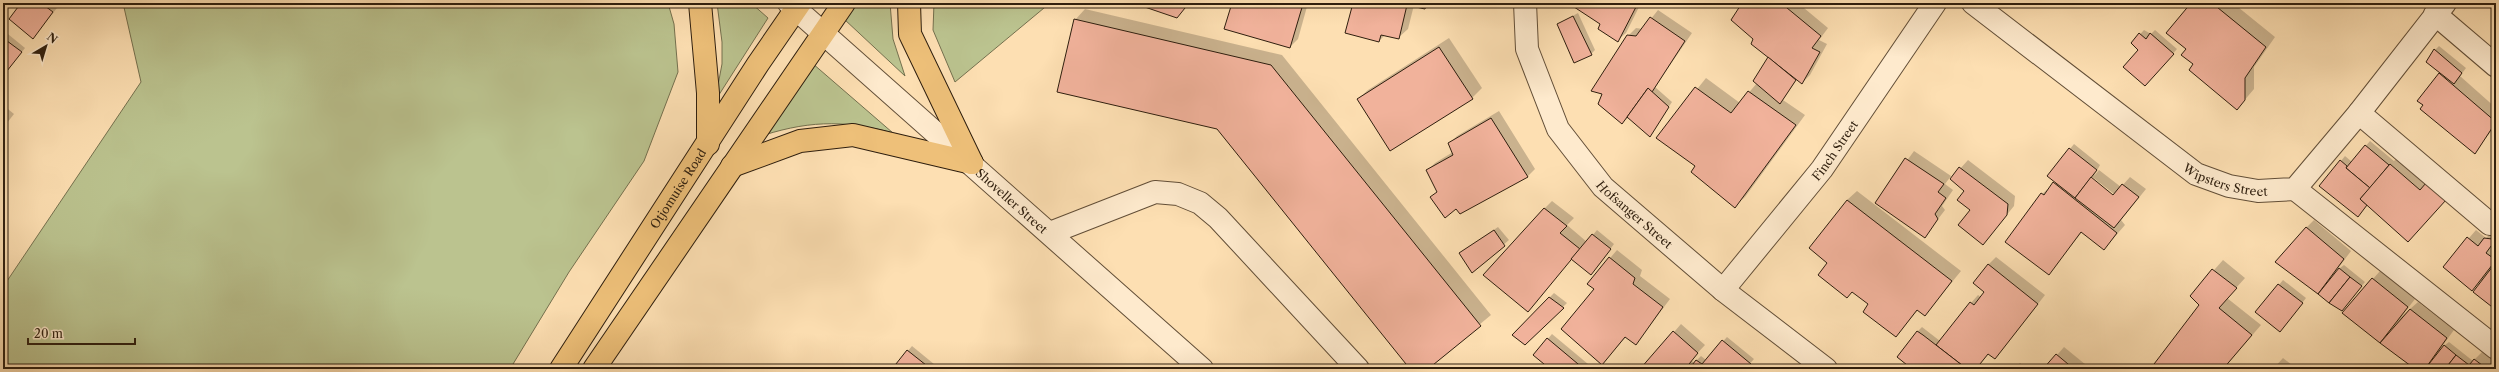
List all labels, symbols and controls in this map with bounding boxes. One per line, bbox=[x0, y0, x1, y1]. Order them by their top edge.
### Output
north arrow bbox=[26, 26, 66, 66]
text: N bbox=[44, 30, 61, 47]
street label: Finch Street bbox=[1808, 116, 1861, 183]
street label: Otjomuise Road bbox=[646, 145, 709, 231]
street label: Wipsters Street bbox=[2180, 159, 2269, 199]
street label: Shoveller Street bbox=[973, 165, 1051, 237]
street label: Hofsanger Street bbox=[1593, 178, 1676, 252]
scale bar bbox=[28, 320, 135, 346]
text: 20 m bbox=[34, 326, 63, 341]

